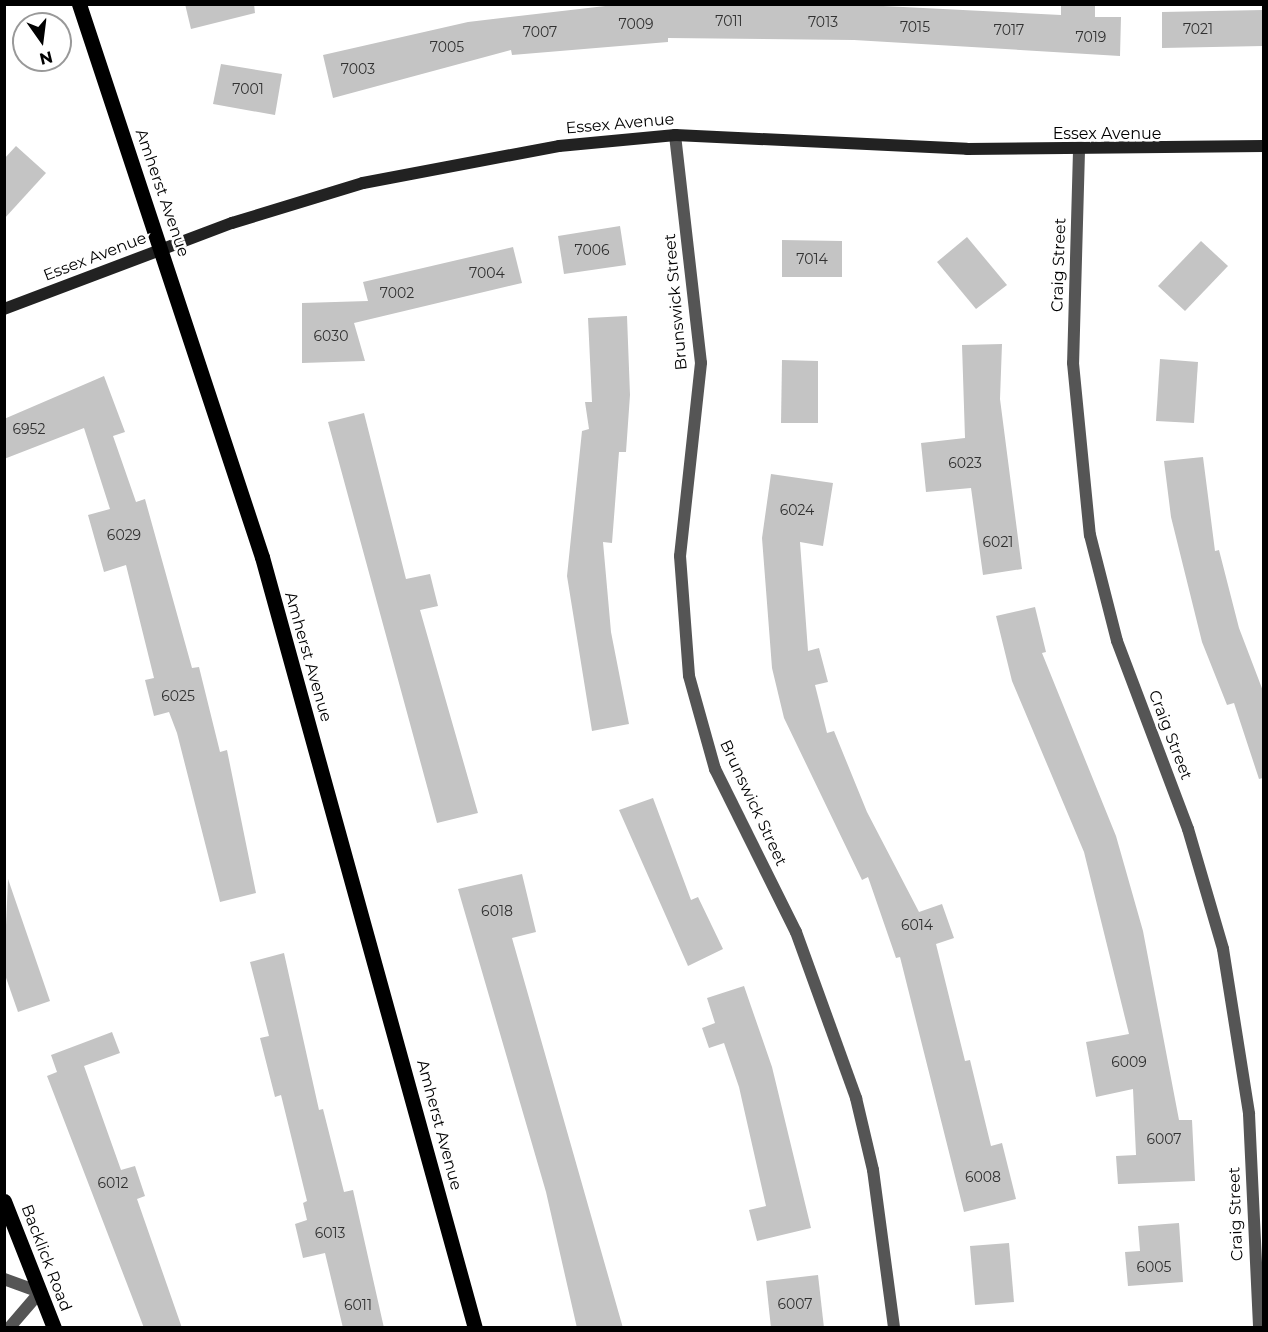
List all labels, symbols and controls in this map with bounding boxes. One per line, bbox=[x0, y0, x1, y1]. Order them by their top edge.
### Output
north arrow bbox=[12, 12, 72, 72]
house number: 7011 bbox=[715, 13, 743, 29]
house number: 7013 bbox=[808, 14, 838, 30]
house number: 7009 bbox=[618, 16, 654, 32]
house number: 7015 bbox=[900, 19, 930, 35]
house number: 7021 bbox=[1183, 21, 1213, 37]
house number: 7017 bbox=[994, 22, 1024, 38]
house number: 7007 bbox=[523, 24, 557, 40]
house number: 7019 bbox=[1076, 29, 1106, 45]
house number: 7005 bbox=[430, 39, 464, 55]
text: N bbox=[37, 47, 55, 69]
house number: 7003 bbox=[341, 61, 375, 77]
house number: 7001 bbox=[232, 81, 264, 97]
street label: Essex Avenue bbox=[565, 110, 675, 138]
street label: Essex Avenue bbox=[1053, 124, 1161, 144]
street label: Amherst Avenue bbox=[131, 126, 193, 260]
street label: Craig Street bbox=[1048, 218, 1070, 312]
street label: Essex Avenue bbox=[41, 229, 149, 285]
street label: Brunswick Street bbox=[660, 233, 692, 371]
house number: 7006 bbox=[574, 242, 610, 258]
house number: 7014 bbox=[796, 251, 828, 267]
house number: 7004 bbox=[469, 265, 505, 281]
house number: 7002 bbox=[380, 285, 414, 301]
house number: 6030 bbox=[314, 328, 348, 344]
house number: 6952 bbox=[13, 421, 45, 437]
house number: 6023 bbox=[948, 455, 982, 471]
house number: 6024 bbox=[780, 502, 814, 518]
house number: 6029 bbox=[107, 527, 141, 543]
house number: 6021 bbox=[983, 534, 1013, 550]
street label: Amherst Avenue bbox=[280, 590, 336, 724]
house number: 6025 bbox=[161, 688, 195, 704]
street label: Craig Street bbox=[1144, 688, 1196, 782]
street label: Brunswick Street bbox=[715, 737, 791, 869]
house number: 6018 bbox=[481, 903, 513, 919]
house number: 6014 bbox=[901, 917, 933, 933]
house number: 6009 bbox=[1111, 1054, 1147, 1070]
street label: Amherst Avenue bbox=[412, 1058, 466, 1192]
house number: 6007 bbox=[1146, 1131, 1182, 1147]
street label: Craig Street bbox=[1225, 1167, 1247, 1261]
house number: 6008 bbox=[965, 1169, 1001, 1185]
house number: 6012 bbox=[98, 1175, 128, 1191]
street label: Backlick Road bbox=[17, 1202, 75, 1314]
house number: 6013 bbox=[315, 1225, 345, 1241]
house number: 6005 bbox=[1137, 1259, 1171, 1275]
house number: 6007 bbox=[777, 1296, 813, 1312]
house number: 6011 bbox=[344, 1297, 372, 1313]

